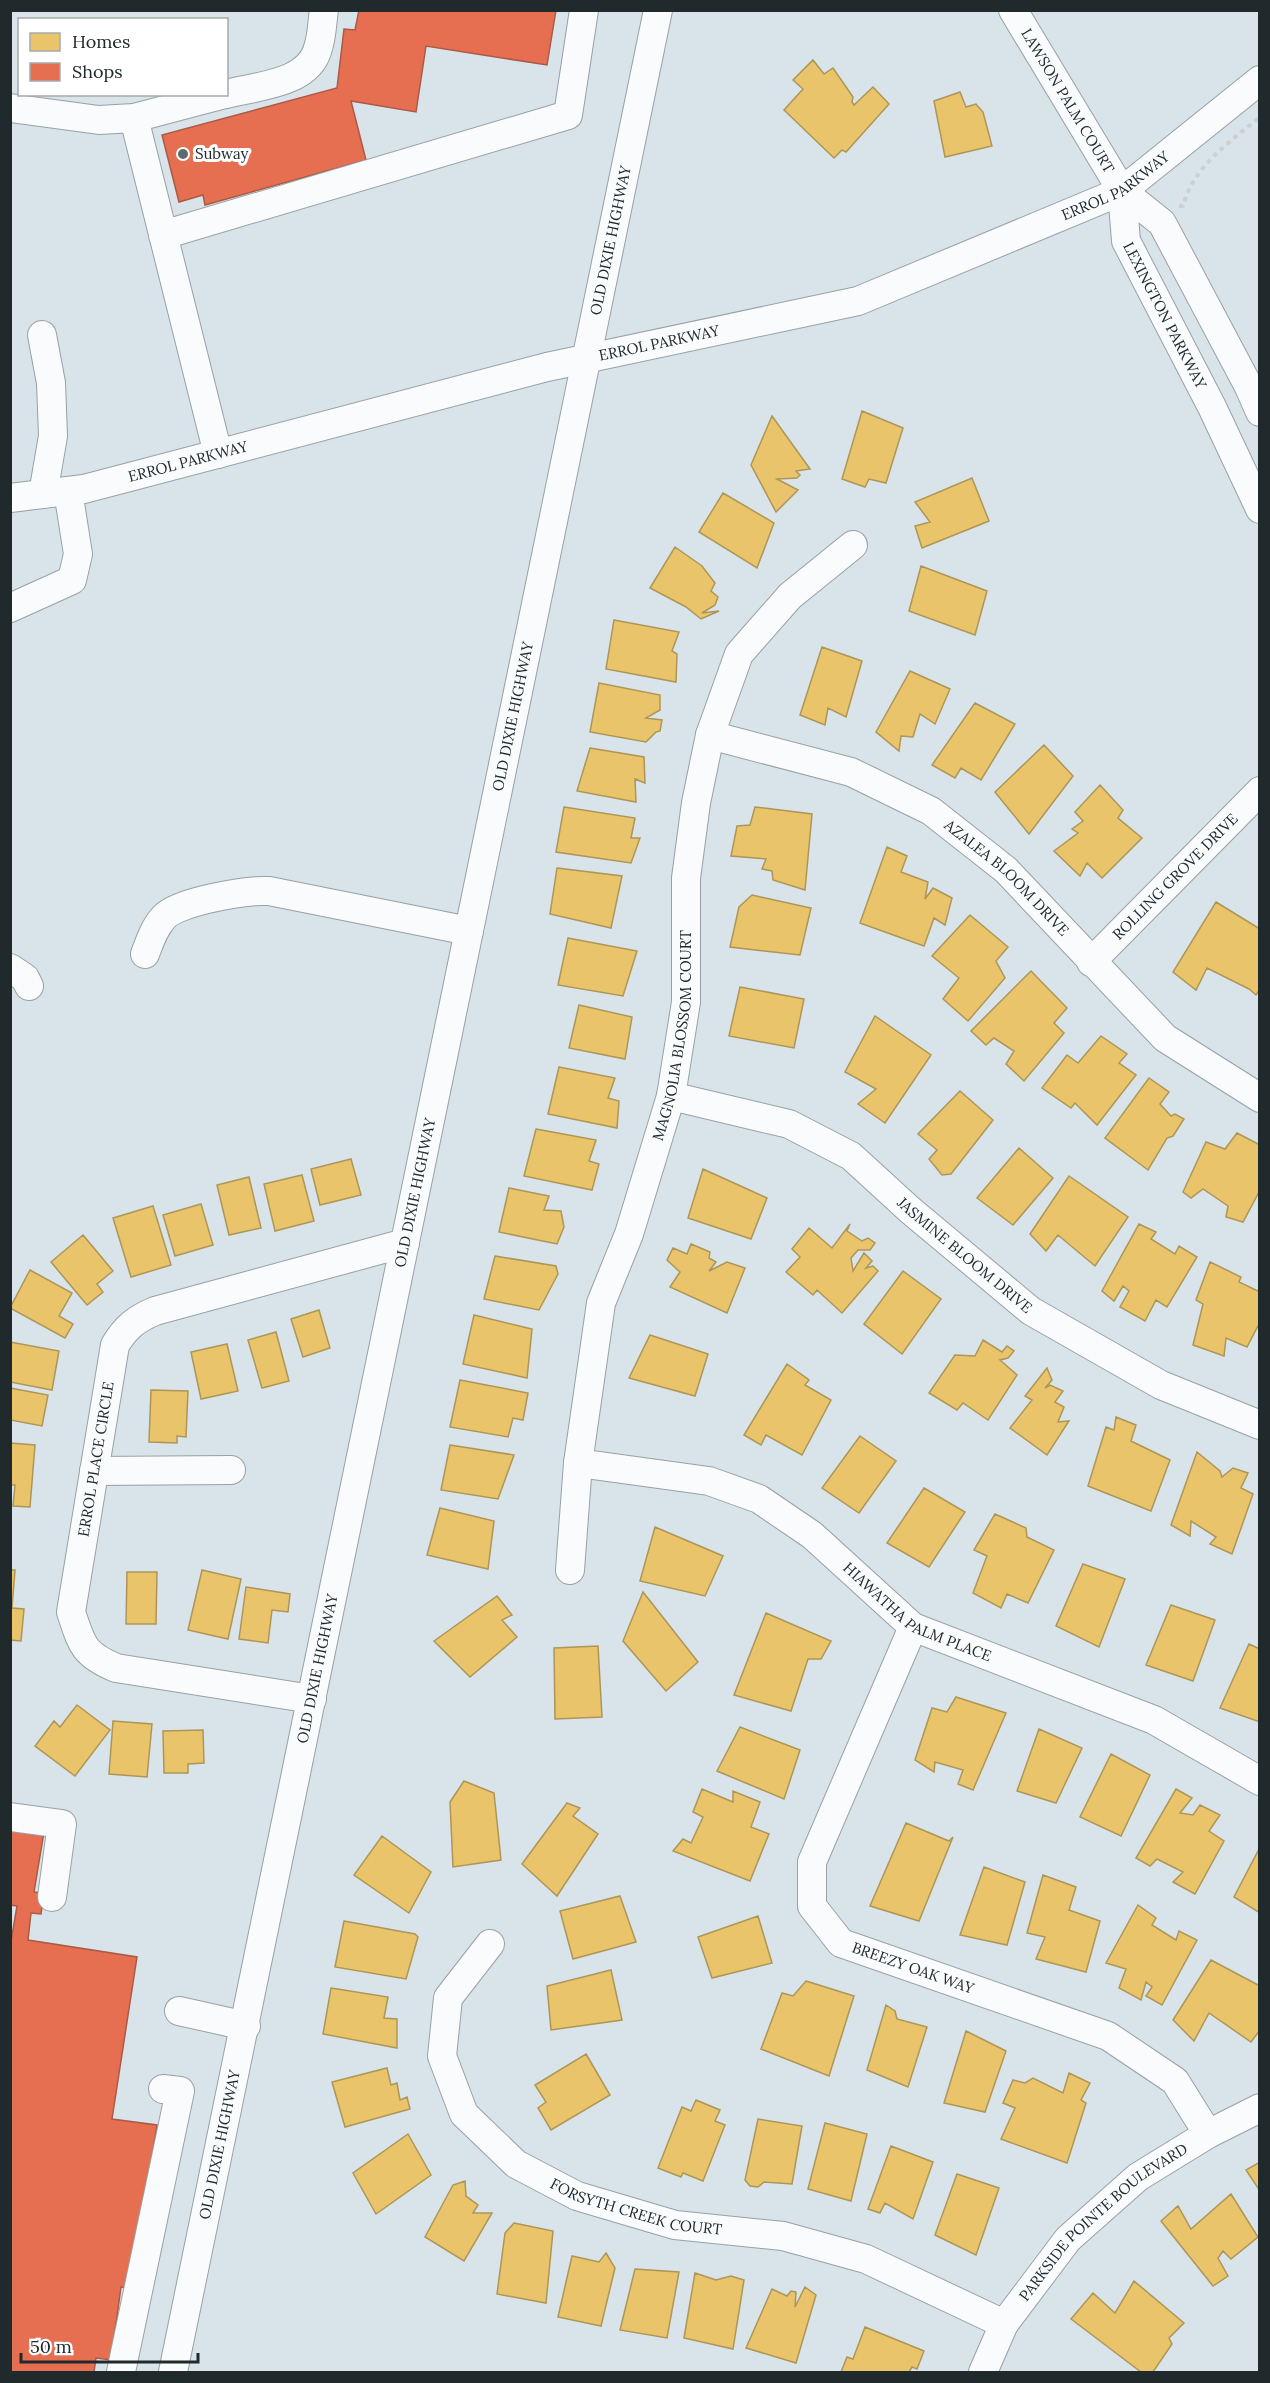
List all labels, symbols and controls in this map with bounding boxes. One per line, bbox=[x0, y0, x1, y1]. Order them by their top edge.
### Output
legend bbox=[18, 18, 228, 96]
street label: LAWSON PALM COURT bbox=[1017, 25, 1119, 177]
text: Homes bbox=[72, 30, 130, 53]
text: Shops bbox=[72, 60, 123, 83]
place label: Subway bbox=[195, 144, 248, 163]
street label: ERROL PARKWAY bbox=[1058, 146, 1173, 224]
marker: Subway bbox=[176, 147, 190, 161]
street label: OLD DIXIE HIGHWAY bbox=[586, 163, 635, 317]
street label: LEXINGTON PARKWAY bbox=[1119, 239, 1211, 392]
street label: ERROL PARKWAY bbox=[597, 321, 722, 365]
street label: ERROL PARKWAY bbox=[126, 436, 250, 486]
street label: OLD DIXIE HIGHWAY bbox=[488, 640, 537, 793]
street label: ROLLING GROVE DRIVE bbox=[1108, 809, 1242, 944]
street label: AZALEA BLOOM DRIVE bbox=[940, 815, 1073, 940]
street label: MAGNOLIA BLOSSOM COURT bbox=[648, 930, 695, 1143]
street label: OLD DIXIE HIGHWAY bbox=[390, 1116, 439, 1269]
street label: JASMINE BLOOM DRIVE bbox=[893, 1192, 1036, 1317]
street label: ERROL PLACE CIRCLE bbox=[74, 1380, 118, 1538]
street label: HIAWATHA PALM PLACE bbox=[839, 1558, 994, 1665]
street label: OLD DIXIE HIGHWAY bbox=[292, 1592, 342, 1745]
street label: BREEZY OAK WAY bbox=[850, 1938, 977, 1998]
street label: OLD DIXIE HIGHWAY bbox=[195, 2068, 244, 2221]
street label: PARKSIDE POINTE BOULEVARD bbox=[1015, 2139, 1191, 2305]
street label: FORSYTH CREEK COURT bbox=[547, 2174, 723, 2239]
scale bar bbox=[21, 2326, 198, 2364]
text: 50 m bbox=[30, 2335, 72, 2358]

